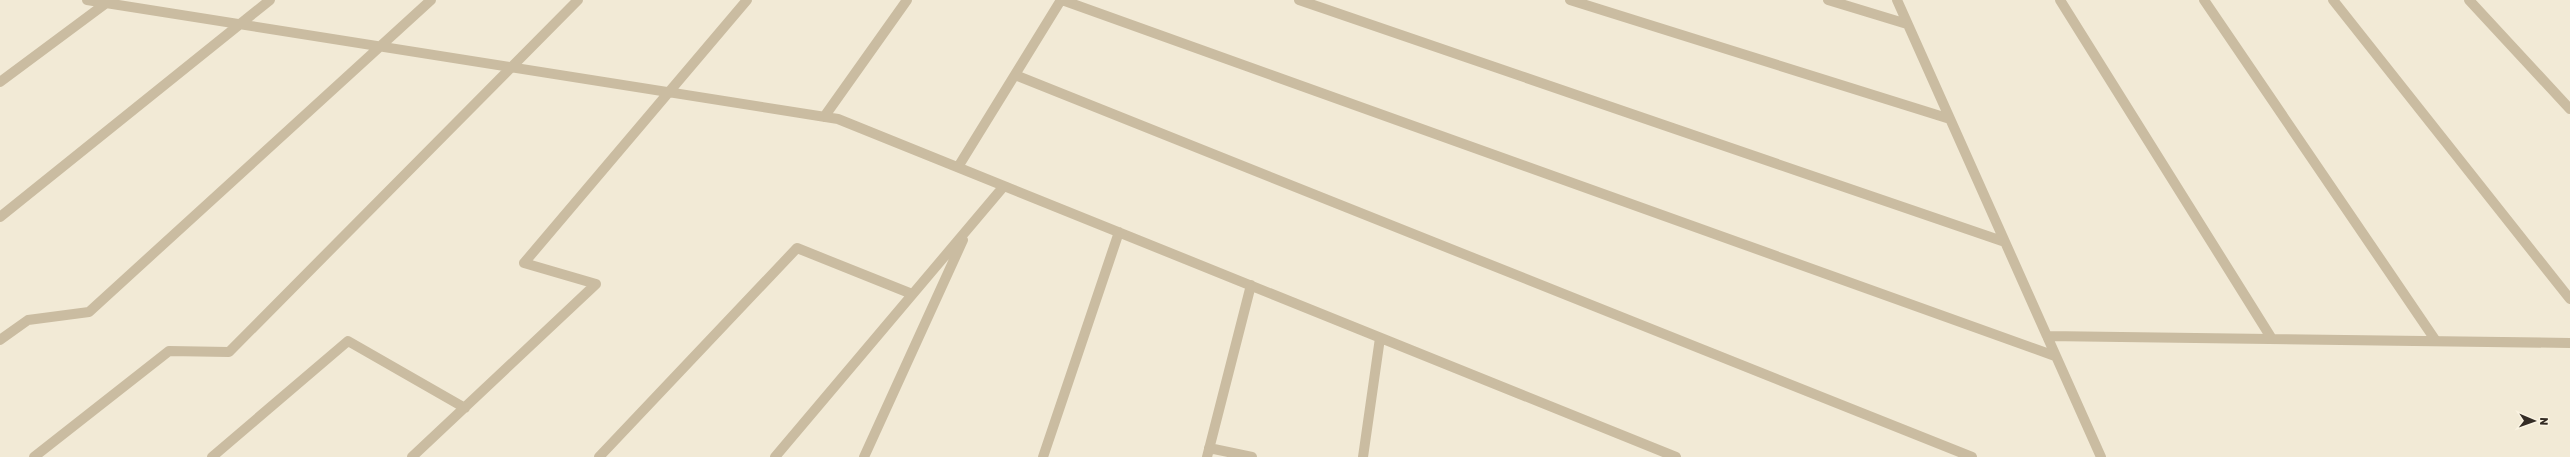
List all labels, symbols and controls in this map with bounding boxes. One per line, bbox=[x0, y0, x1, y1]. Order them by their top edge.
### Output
north arrow bbox=[2514, 401, 2554, 441]
text: N bbox=[2537, 417, 2550, 426]

